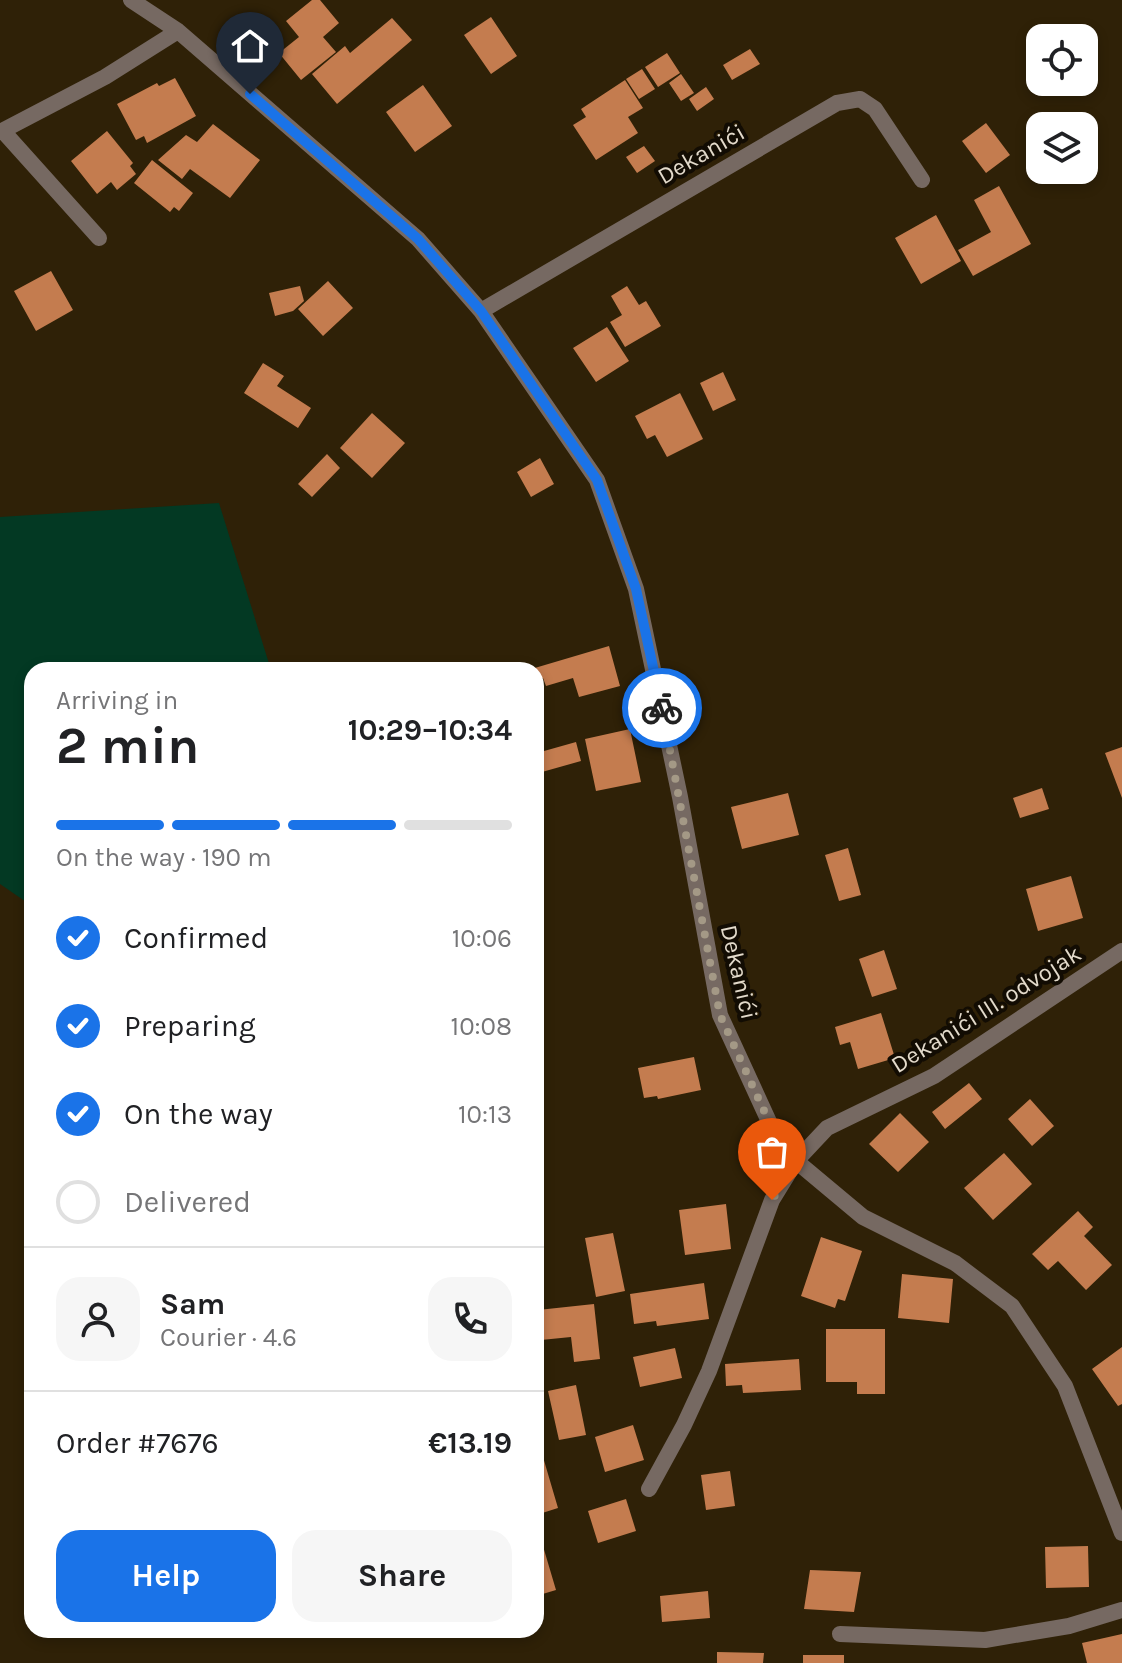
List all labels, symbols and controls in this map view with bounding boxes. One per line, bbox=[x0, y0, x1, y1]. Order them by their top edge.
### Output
pin bbox=[216, 12, 284, 94]
icon: home bbox=[228, 24, 272, 68]
map controls bbox=[1026, 24, 1098, 184]
button: locate bbox=[1026, 24, 1098, 96]
button: layers bbox=[1026, 112, 1098, 184]
street label: Dekanići bbox=[652, 118, 750, 190]
courier bbox=[622, 668, 702, 748]
text: Arriving in bbox=[56, 685, 178, 716]
icon: bike bbox=[640, 686, 684, 730]
text: 10:29–10:34 bbox=[348, 712, 512, 748]
text: 2 min bbox=[56, 715, 199, 776]
text: On the way · 190 m bbox=[56, 842, 272, 873]
icon: check bbox=[56, 916, 100, 960]
text: Confirmed bbox=[124, 920, 268, 956]
street label: Dekanići bbox=[715, 922, 763, 1022]
text: 10:06 bbox=[452, 923, 512, 954]
street label: Dekanići III. odvojak bbox=[886, 939, 1086, 1079]
icon: check bbox=[56, 1004, 100, 1048]
text: Preparing bbox=[124, 1008, 256, 1044]
text: 10:08 bbox=[451, 1011, 512, 1042]
icon: check bbox=[56, 1092, 100, 1136]
text: On the way bbox=[124, 1096, 273, 1132]
text: 10:13 bbox=[458, 1099, 512, 1130]
pin bbox=[738, 1118, 806, 1200]
icon: bag bbox=[750, 1130, 794, 1174]
text: Delivered bbox=[124, 1184, 251, 1220]
button: person bbox=[56, 1277, 140, 1361]
button: phone bbox=[428, 1277, 512, 1361]
text: Sam bbox=[160, 1286, 225, 1322]
text: Courier · 4.6 bbox=[160, 1322, 297, 1353]
text: Order #7676 bbox=[56, 1425, 219, 1461]
text: €13.19 bbox=[428, 1425, 512, 1461]
button: Help bbox=[56, 1530, 276, 1622]
button: Share bbox=[292, 1530, 512, 1622]

